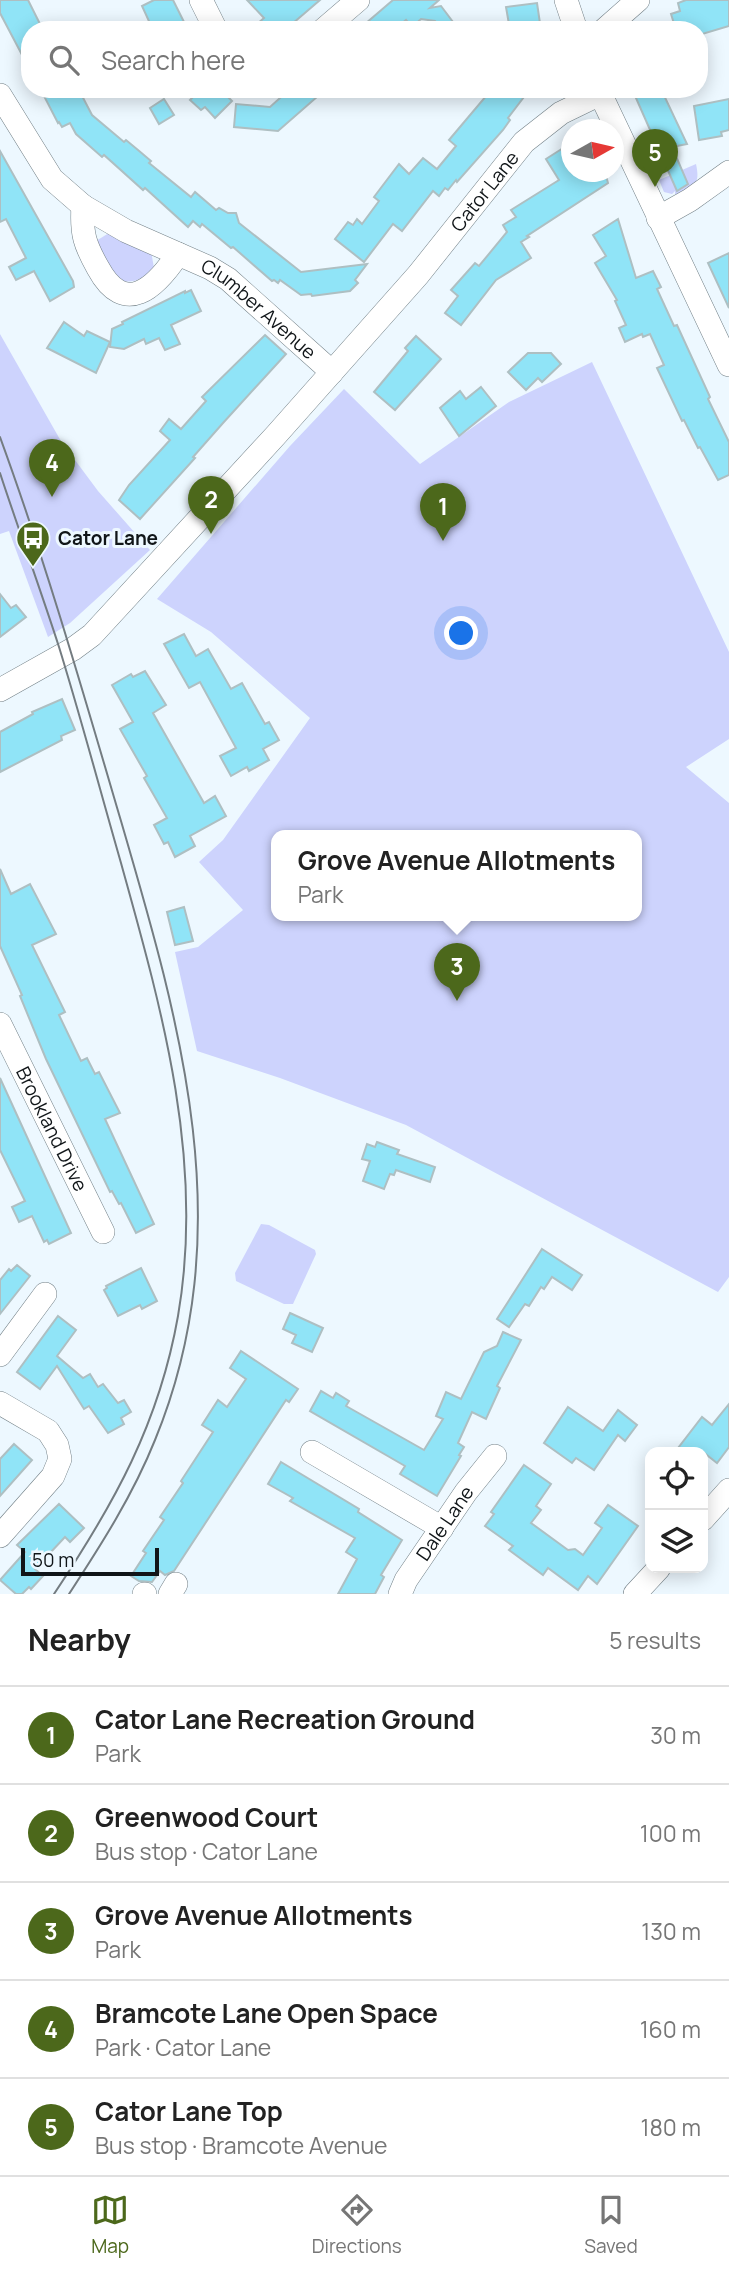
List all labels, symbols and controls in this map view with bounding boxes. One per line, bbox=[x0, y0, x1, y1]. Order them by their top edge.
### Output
search box bbox=[21, 21, 708, 98]
icon: search bbox=[45, 41, 83, 79]
text: Search here bbox=[101, 42, 246, 78]
north arrow bbox=[561, 119, 624, 182]
pin: 5 bbox=[632, 129, 678, 187]
street label: Cator Lane bbox=[445, 146, 525, 237]
street label: Clumber Avenue bbox=[197, 253, 322, 365]
pin: 4 bbox=[29, 439, 75, 497]
pin: 2 bbox=[188, 476, 234, 534]
pin: 1 bbox=[420, 483, 466, 541]
bus stop icon: Cator Lane bbox=[14, 519, 52, 568]
place label: Cator Lane bbox=[58, 525, 158, 551]
your location bbox=[444, 616, 478, 650]
popup bbox=[271, 830, 642, 921]
text: Grove Avenue Allotments bbox=[298, 842, 615, 878]
text: Park bbox=[298, 878, 344, 910]
pin: 3 bbox=[434, 943, 480, 1001]
street label: Brookland Drive bbox=[10, 1062, 94, 1196]
map controls bbox=[645, 1447, 708, 1573]
button: locate bbox=[645, 1447, 708, 1510]
street label: Dale Lane bbox=[410, 1481, 480, 1566]
button: layers bbox=[645, 1510, 708, 1573]
scale bar bbox=[21, 1545, 159, 1577]
text: 50 m bbox=[32, 1547, 74, 1573]
text: Nearby bbox=[28, 1619, 131, 1660]
text: 5 results bbox=[609, 1624, 701, 1656]
text: Cator Lane Recreation Ground bbox=[95, 1701, 475, 1737]
text: 1 bbox=[46, 1719, 56, 1751]
text: 30 m bbox=[650, 1719, 701, 1751]
text: Park bbox=[95, 1737, 141, 1769]
text: Greenwood Court bbox=[95, 1799, 318, 1835]
text: 2 bbox=[44, 1817, 58, 1849]
text: 100 m bbox=[640, 1817, 701, 1849]
text: Bus stop · Cator Lane bbox=[95, 1835, 318, 1867]
text: Grove Avenue Allotments bbox=[95, 1897, 413, 1933]
text: 3 bbox=[44, 1915, 58, 1947]
text: 130 m bbox=[641, 1915, 701, 1947]
text: Park bbox=[95, 1933, 141, 1965]
text: Bramcote Lane Open Space bbox=[95, 1995, 438, 2031]
text: 4 bbox=[44, 2013, 58, 2045]
text: 160 m bbox=[640, 2013, 701, 2045]
text: Park · Cator Lane bbox=[95, 2031, 271, 2063]
text: Cator Lane Top bbox=[95, 2093, 283, 2129]
text: 5 bbox=[44, 2111, 58, 2143]
text: 180 m bbox=[641, 2111, 701, 2143]
text: Bus stop · Bramcote Avenue bbox=[95, 2129, 388, 2161]
tab: Map bbox=[91, 2191, 129, 2259]
tab: Directions bbox=[312, 2191, 402, 2259]
tab: Saved bbox=[584, 2191, 638, 2259]

